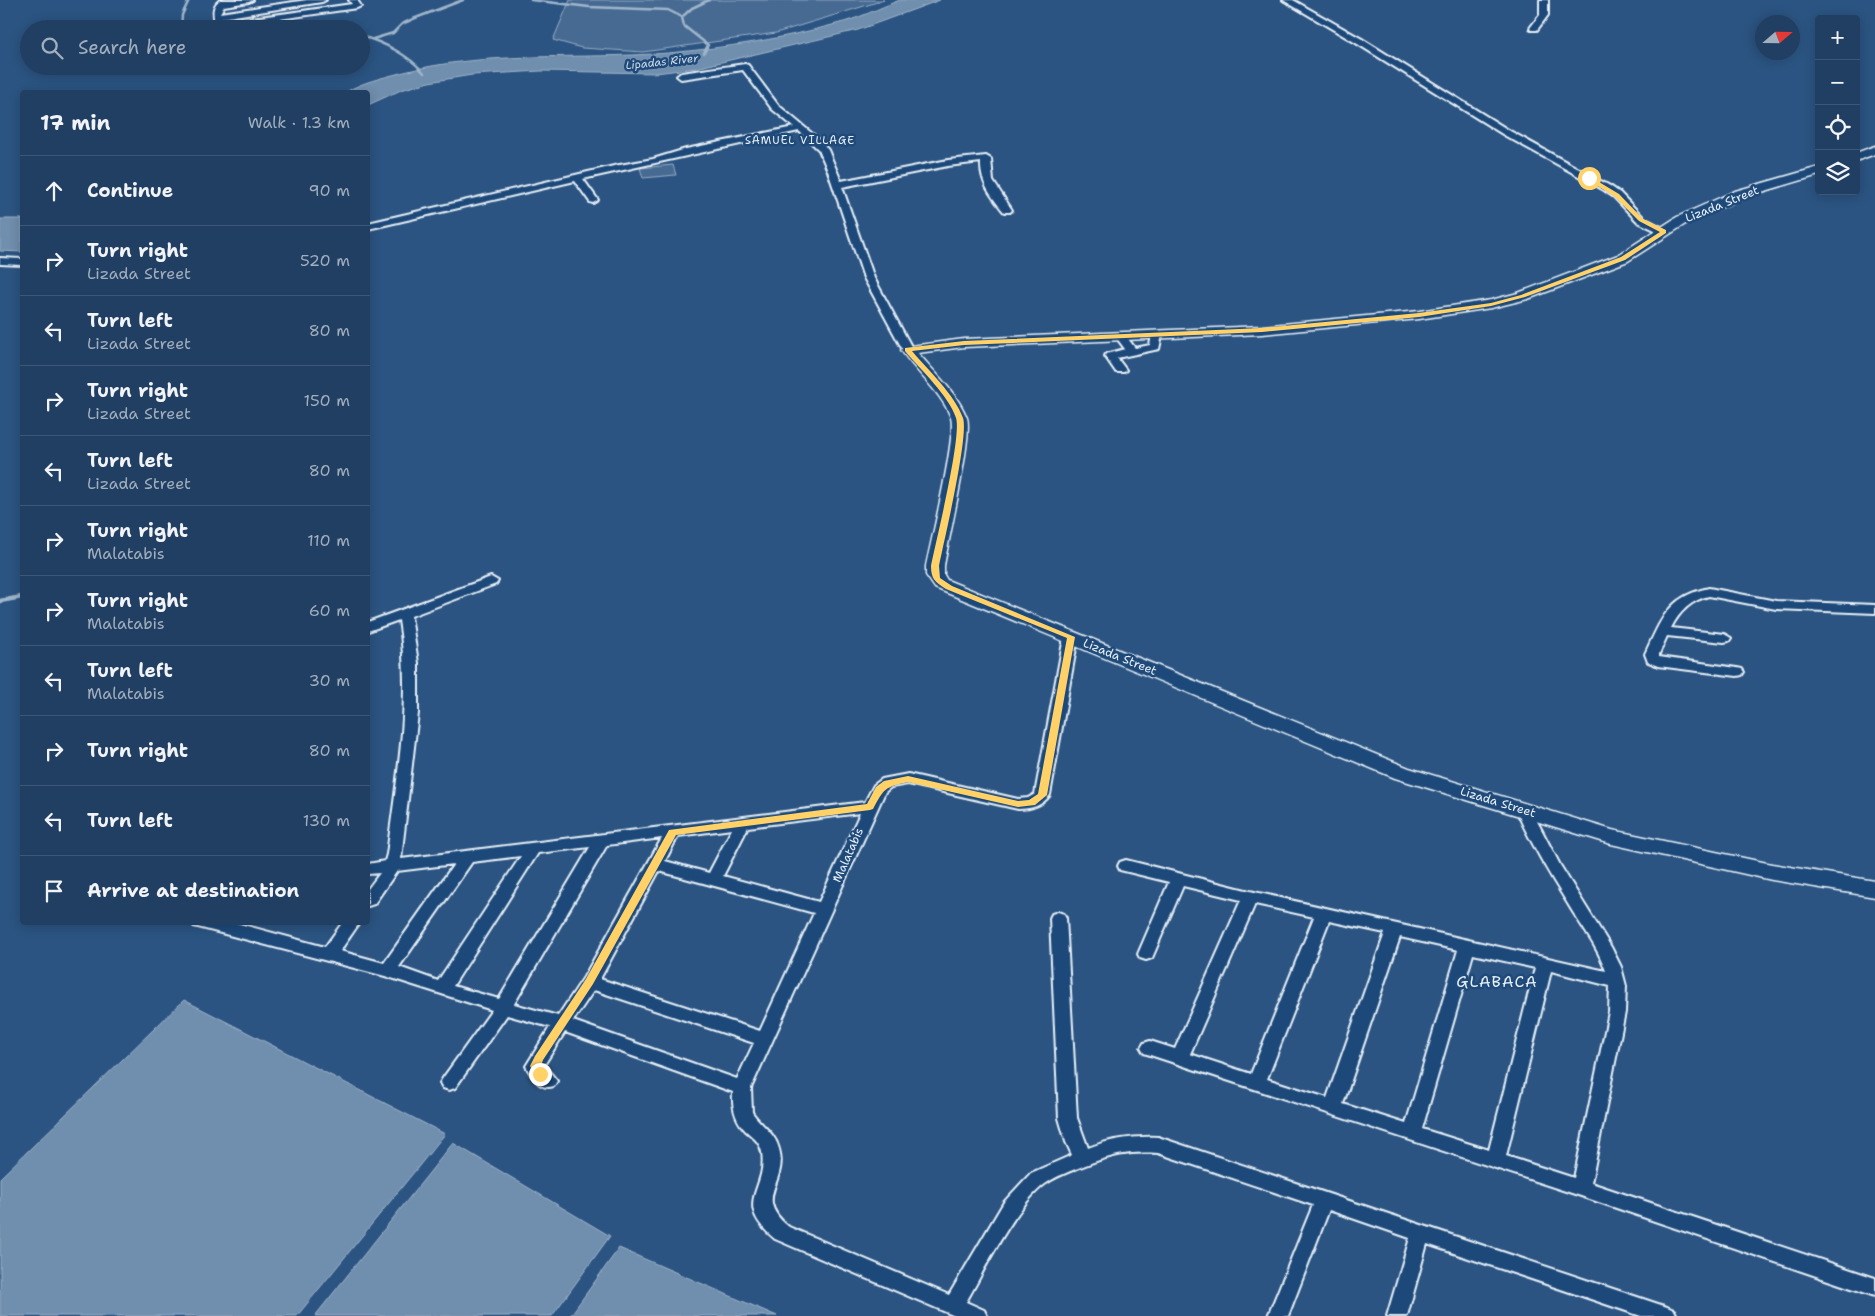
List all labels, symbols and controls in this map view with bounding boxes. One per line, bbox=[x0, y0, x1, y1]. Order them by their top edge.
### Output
north arrow bbox=[1755, 15, 1800, 60]
map controls bbox=[1815, 15, 1860, 195]
button: + bbox=[1815, 15, 1860, 60]
search box bbox=[20, 20, 370, 75]
icon: search bbox=[38, 34, 66, 62]
text: Search here bbox=[78, 35, 187, 60]
water label: Lipadas River bbox=[625, 51, 700, 73]
button: − bbox=[1815, 60, 1860, 105]
button: locate bbox=[1815, 105, 1860, 150]
text: 17 min bbox=[40, 109, 111, 137]
text: Walk · 1.3 km bbox=[248, 112, 350, 133]
district label: SAMUEL VILLAGE bbox=[745, 133, 855, 148]
button: layers bbox=[1815, 150, 1860, 195]
route start bbox=[1578, 167, 1601, 190]
icon: ahead bbox=[40, 177, 68, 205]
text: Continue bbox=[87, 178, 173, 203]
text: 90 m bbox=[309, 180, 350, 201]
street label: Lizada Street bbox=[1683, 182, 1761, 226]
text: Turn right bbox=[87, 238, 188, 263]
icon: right bbox=[40, 247, 68, 275]
text: 520 m bbox=[300, 250, 350, 271]
text: Lizada Street bbox=[87, 263, 191, 284]
text: Turn left bbox=[87, 308, 173, 333]
icon: left bbox=[40, 317, 68, 345]
text: 80 m bbox=[309, 320, 350, 341]
text: Lizada Street bbox=[87, 333, 191, 354]
text: Turn right bbox=[87, 378, 188, 403]
icon: right bbox=[40, 387, 68, 415]
text: 150 m bbox=[303, 390, 350, 411]
text: Lizada Street bbox=[87, 403, 191, 424]
text: Turn left bbox=[87, 448, 173, 473]
icon: left bbox=[40, 457, 68, 485]
text: 80 m bbox=[309, 460, 350, 481]
text: Lizada Street bbox=[87, 473, 191, 494]
text: Turn right bbox=[87, 518, 188, 543]
icon: right bbox=[40, 527, 68, 555]
text: 110 m bbox=[307, 530, 350, 551]
text: Malatabis bbox=[87, 543, 165, 564]
text: Turn right bbox=[87, 588, 188, 613]
icon: right bbox=[40, 597, 68, 625]
text: 60 m bbox=[309, 600, 350, 621]
text: Malatabis bbox=[87, 613, 165, 634]
street label: Lizada Street bbox=[1081, 635, 1159, 679]
text: Turn left bbox=[87, 658, 173, 683]
icon: left bbox=[40, 667, 68, 695]
text: 30 m bbox=[309, 670, 350, 691]
text: Malatabis bbox=[87, 683, 165, 704]
icon: right bbox=[40, 737, 68, 765]
text: Turn right bbox=[87, 738, 188, 763]
text: 80 m bbox=[309, 740, 350, 761]
street label: Lizada Street bbox=[1458, 783, 1538, 821]
icon: left bbox=[40, 807, 68, 835]
text: Turn left bbox=[87, 808, 173, 833]
text: 130 m bbox=[303, 810, 350, 831]
street label: Malatabis bbox=[829, 825, 867, 885]
icon: arrive bbox=[40, 877, 68, 905]
text: Arrive at destination bbox=[87, 878, 299, 903]
district label: GLABACA bbox=[1456, 971, 1538, 992]
route end bbox=[529, 1063, 552, 1086]

